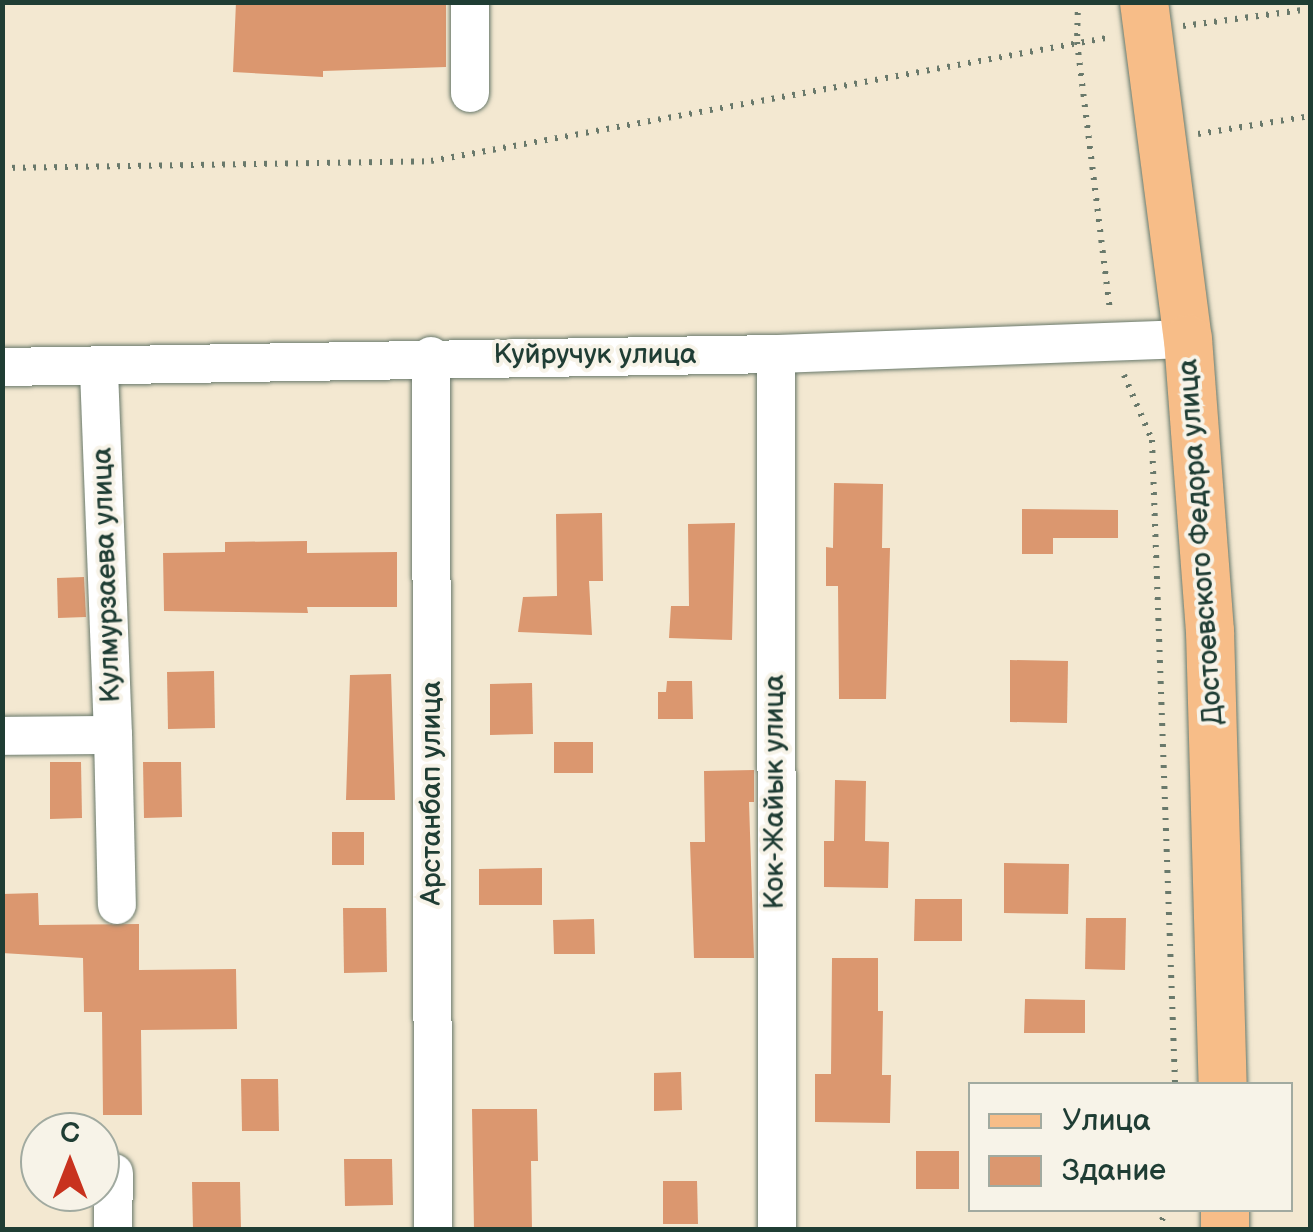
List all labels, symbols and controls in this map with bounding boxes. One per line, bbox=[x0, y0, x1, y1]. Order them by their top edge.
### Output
street label: Куйручук улица bbox=[494, 338, 696, 372]
street label: Достоевского Федора улица bbox=[1171, 358, 1231, 726]
street label: Кулмурзаева улица bbox=[86, 447, 128, 703]
street label: Кок-Жайык улица bbox=[758, 675, 792, 909]
street label: Арстанбап улица bbox=[415, 681, 449, 905]
legend bbox=[968, 1082, 1293, 1212]
text: Улица bbox=[1062, 1103, 1151, 1139]
north arrow bbox=[20, 1112, 120, 1212]
text: С bbox=[60, 1117, 80, 1150]
text: Здание bbox=[1062, 1153, 1166, 1189]

